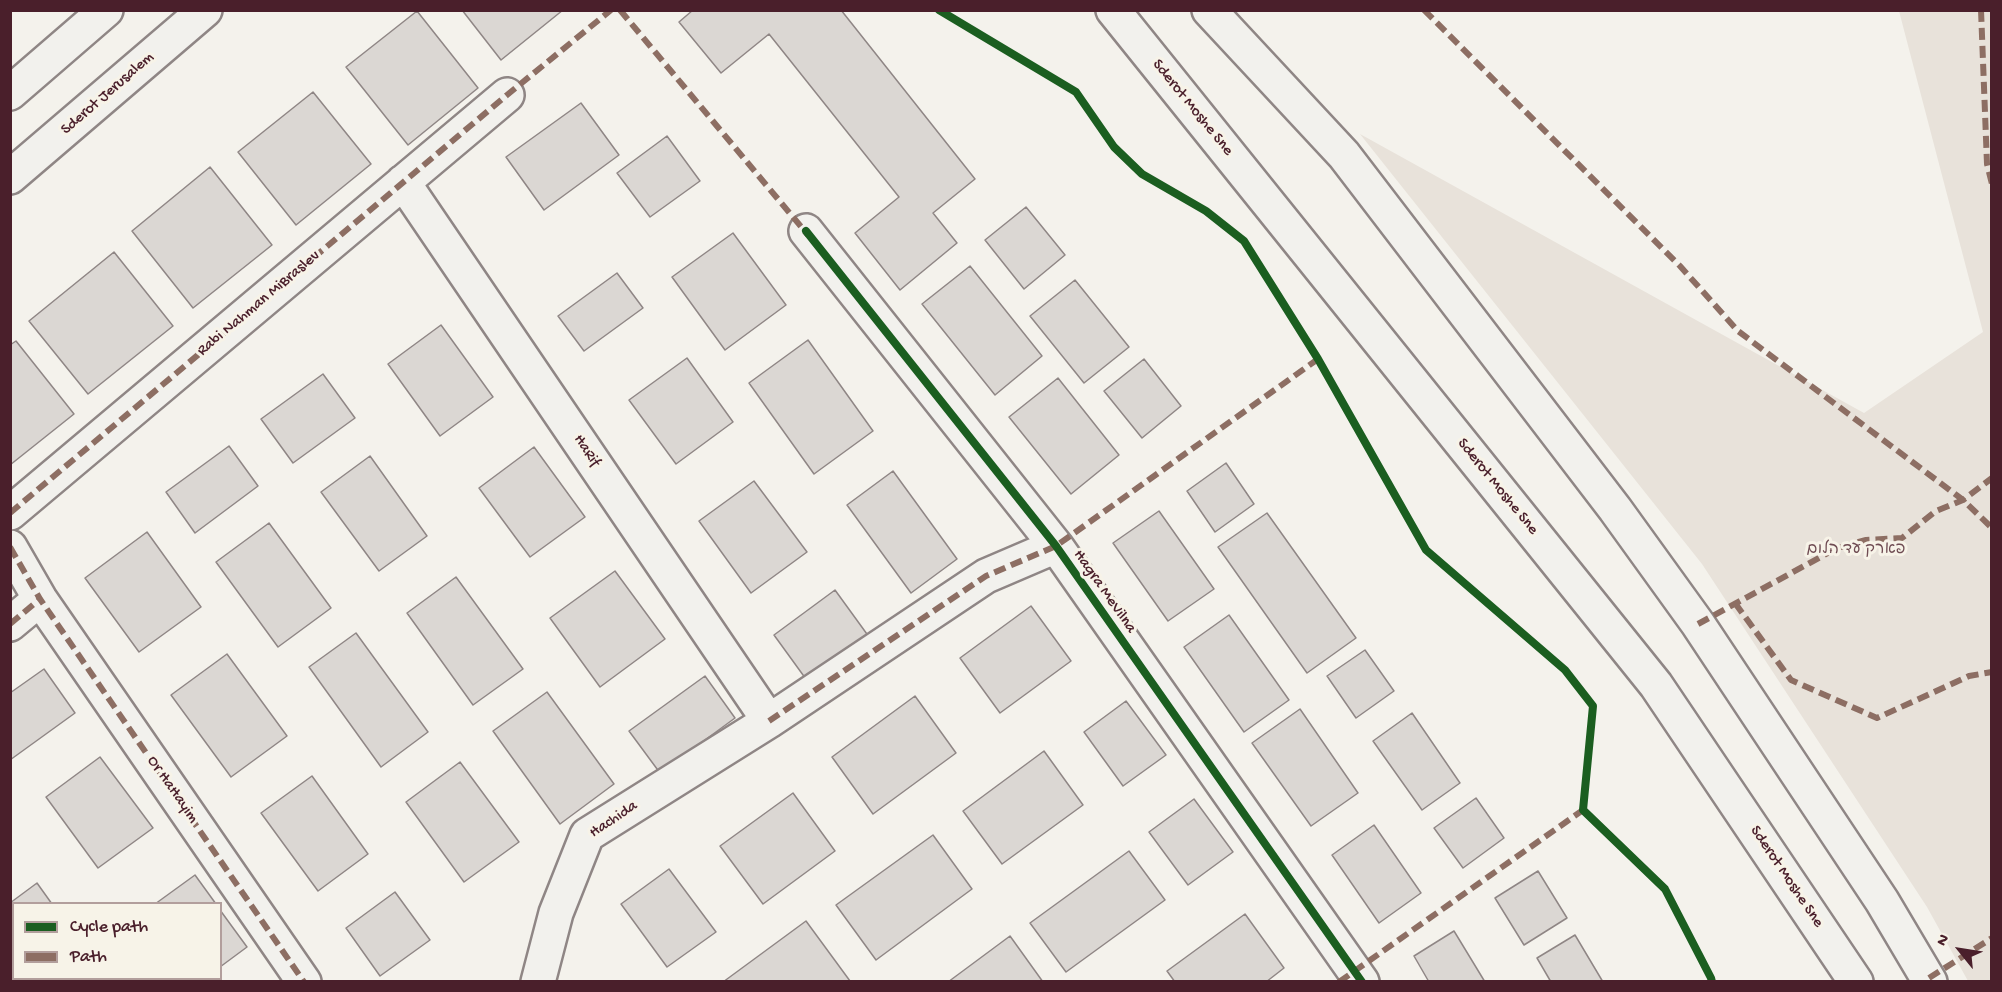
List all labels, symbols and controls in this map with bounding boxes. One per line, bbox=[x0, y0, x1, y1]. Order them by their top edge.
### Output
street label: Sderot Jerusalem bbox=[57, 48, 159, 140]
street label: Sderot Moshe Sne bbox=[1147, 56, 1237, 160]
street label: Rabi Nahman MiBraslev bbox=[194, 247, 324, 361]
street label: HaRif bbox=[568, 431, 604, 471]
street label: Sderot Moshe Sne bbox=[1452, 435, 1542, 539]
park label: פארק עד הלום bbox=[1807, 541, 1905, 561]
street label: Hagra MeVilna bbox=[1068, 547, 1140, 637]
street label: Or HaHayim bbox=[142, 753, 202, 827]
street label: Hachida bbox=[586, 797, 642, 843]
street label: Sderot Moshe Sne bbox=[1745, 822, 1827, 932]
legend bbox=[12, 902, 222, 980]
text: Cycle path bbox=[70, 917, 148, 938]
north arrow bbox=[1930, 920, 1990, 980]
text: N bbox=[1933, 931, 1955, 950]
text: Path bbox=[70, 947, 107, 968]

